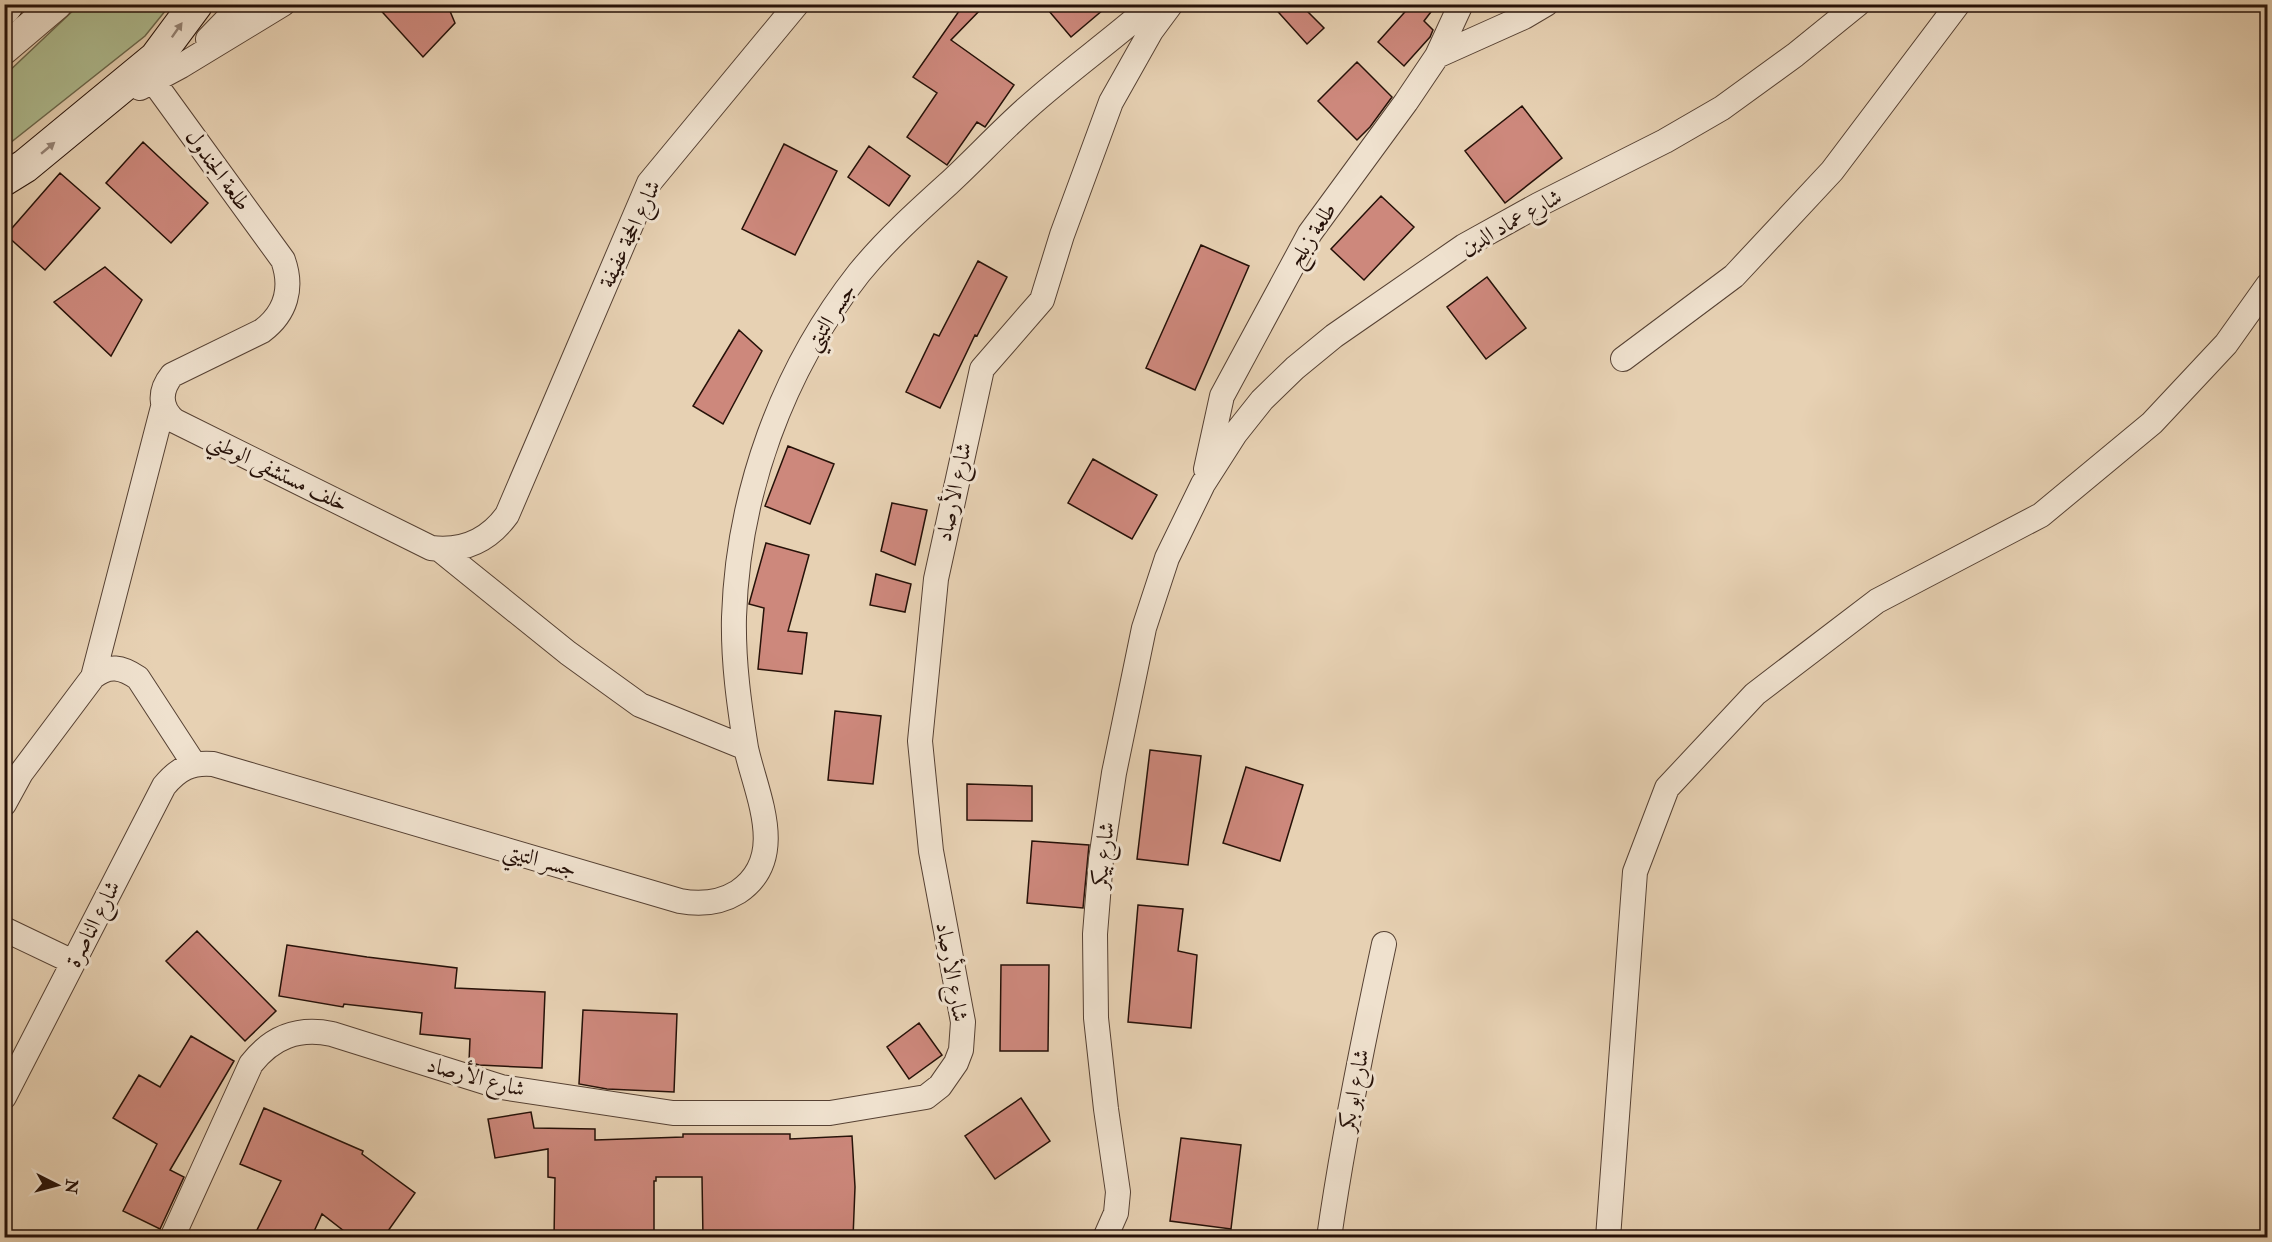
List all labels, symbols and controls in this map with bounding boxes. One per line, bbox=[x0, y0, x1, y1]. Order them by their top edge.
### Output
one-way arrow bbox=[171, 23, 183, 39]
street label: طلعة الجندول bbox=[179, 124, 257, 216]
one-way arrow bbox=[40, 141, 56, 154]
street label: شارع الحجة عفيفة bbox=[593, 175, 671, 294]
street label: شارع عماد الدين bbox=[1455, 183, 1569, 265]
street label: طلعة زبلح bbox=[1281, 197, 1347, 275]
street label: جسر التيتي bbox=[798, 278, 867, 359]
street label: خلف مستشفى الوطني bbox=[201, 426, 353, 523]
street label: شارع الأرصاد bbox=[928, 439, 982, 545]
street label: شارع بيكر bbox=[1085, 820, 1125, 892]
street label: جسر التيتي bbox=[498, 836, 580, 890]
street label: شارع الناصرة bbox=[59, 876, 130, 974]
street label: شارع الأرصاد bbox=[926, 920, 977, 1025]
street label: شارع ابو بكر bbox=[1332, 1047, 1380, 1136]
street label: شارع الأرصاد bbox=[423, 1049, 529, 1107]
north arrow bbox=[27, 1155, 87, 1215]
text: N bbox=[60, 1177, 82, 1195]

